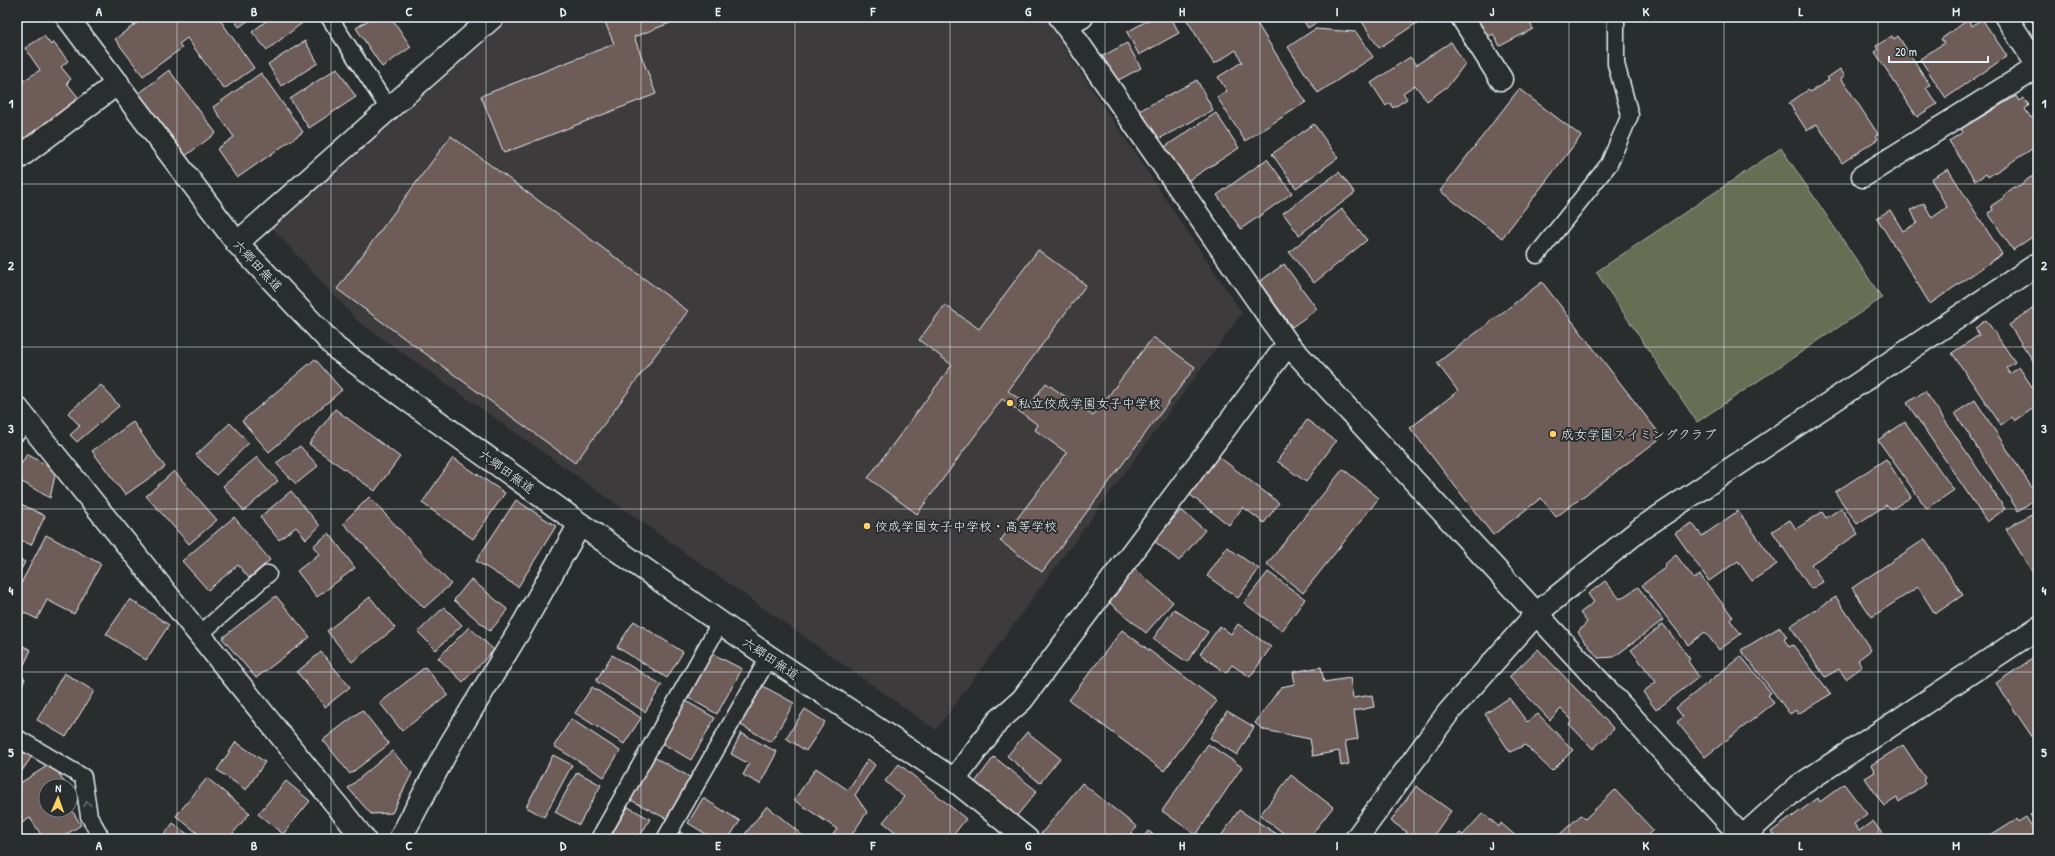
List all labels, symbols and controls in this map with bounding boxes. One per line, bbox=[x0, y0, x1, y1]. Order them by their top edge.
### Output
text: A bbox=[96, 2, 103, 20]
text: B bbox=[251, 2, 258, 20]
text: C bbox=[405, 2, 413, 20]
text: D bbox=[560, 2, 567, 20]
text: E bbox=[715, 2, 721, 20]
text: F bbox=[870, 2, 877, 20]
text: G bbox=[1025, 2, 1032, 20]
text: H bbox=[1179, 2, 1185, 20]
text: I bbox=[1335, 2, 1339, 20]
text: J bbox=[1490, 2, 1495, 20]
text: K bbox=[1643, 2, 1650, 20]
text: L bbox=[1799, 2, 1804, 20]
text: M bbox=[1952, 2, 1960, 20]
scale bar bbox=[1889, 38, 1988, 64]
text: 20 m bbox=[1895, 43, 1917, 60]
text: 1 bbox=[9, 94, 14, 112]
text: 1 bbox=[2042, 94, 2047, 112]
street label: 六郷田無道 bbox=[229, 235, 287, 295]
text: 2 bbox=[8, 256, 15, 274]
text: 2 bbox=[2041, 256, 2048, 274]
place label: 私立佼成学園女子中学校 bbox=[1018, 394, 1161, 412]
marker: 私立佼成学園女子中学校 bbox=[1005, 398, 1015, 408]
text: 3 bbox=[8, 419, 14, 437]
text: 3 bbox=[2041, 419, 2047, 437]
place label: 成女学園スイミングクラブ bbox=[1561, 425, 1716, 443]
marker: 成女学園スイミングクラブ bbox=[1548, 429, 1558, 439]
street label: 六郷田無道 bbox=[475, 445, 539, 497]
place label: 佼成学園女子中学校・高等学校 bbox=[875, 517, 1057, 535]
marker: 佼成学園女子中学校・高等学校 bbox=[862, 521, 872, 531]
text: 4 bbox=[9, 581, 14, 599]
text: 4 bbox=[2042, 581, 2047, 599]
street label: 六郷田無道 bbox=[739, 632, 803, 684]
text: 5 bbox=[8, 743, 14, 761]
text: 5 bbox=[2041, 743, 2047, 761]
north arrow bbox=[38, 778, 78, 818]
text: N bbox=[55, 781, 62, 795]
one-way arrow bbox=[83, 801, 92, 807]
text: A bbox=[96, 836, 103, 854]
text: B bbox=[251, 836, 258, 854]
text: C bbox=[405, 836, 413, 854]
text: D bbox=[560, 836, 567, 854]
text: E bbox=[715, 836, 721, 854]
text: F bbox=[870, 836, 877, 854]
text: G bbox=[1025, 836, 1032, 854]
text: H bbox=[1179, 836, 1185, 854]
text: I bbox=[1335, 836, 1339, 854]
text: J bbox=[1490, 836, 1495, 854]
text: K bbox=[1643, 836, 1650, 854]
text: L bbox=[1799, 836, 1804, 854]
text: M bbox=[1952, 836, 1960, 854]

